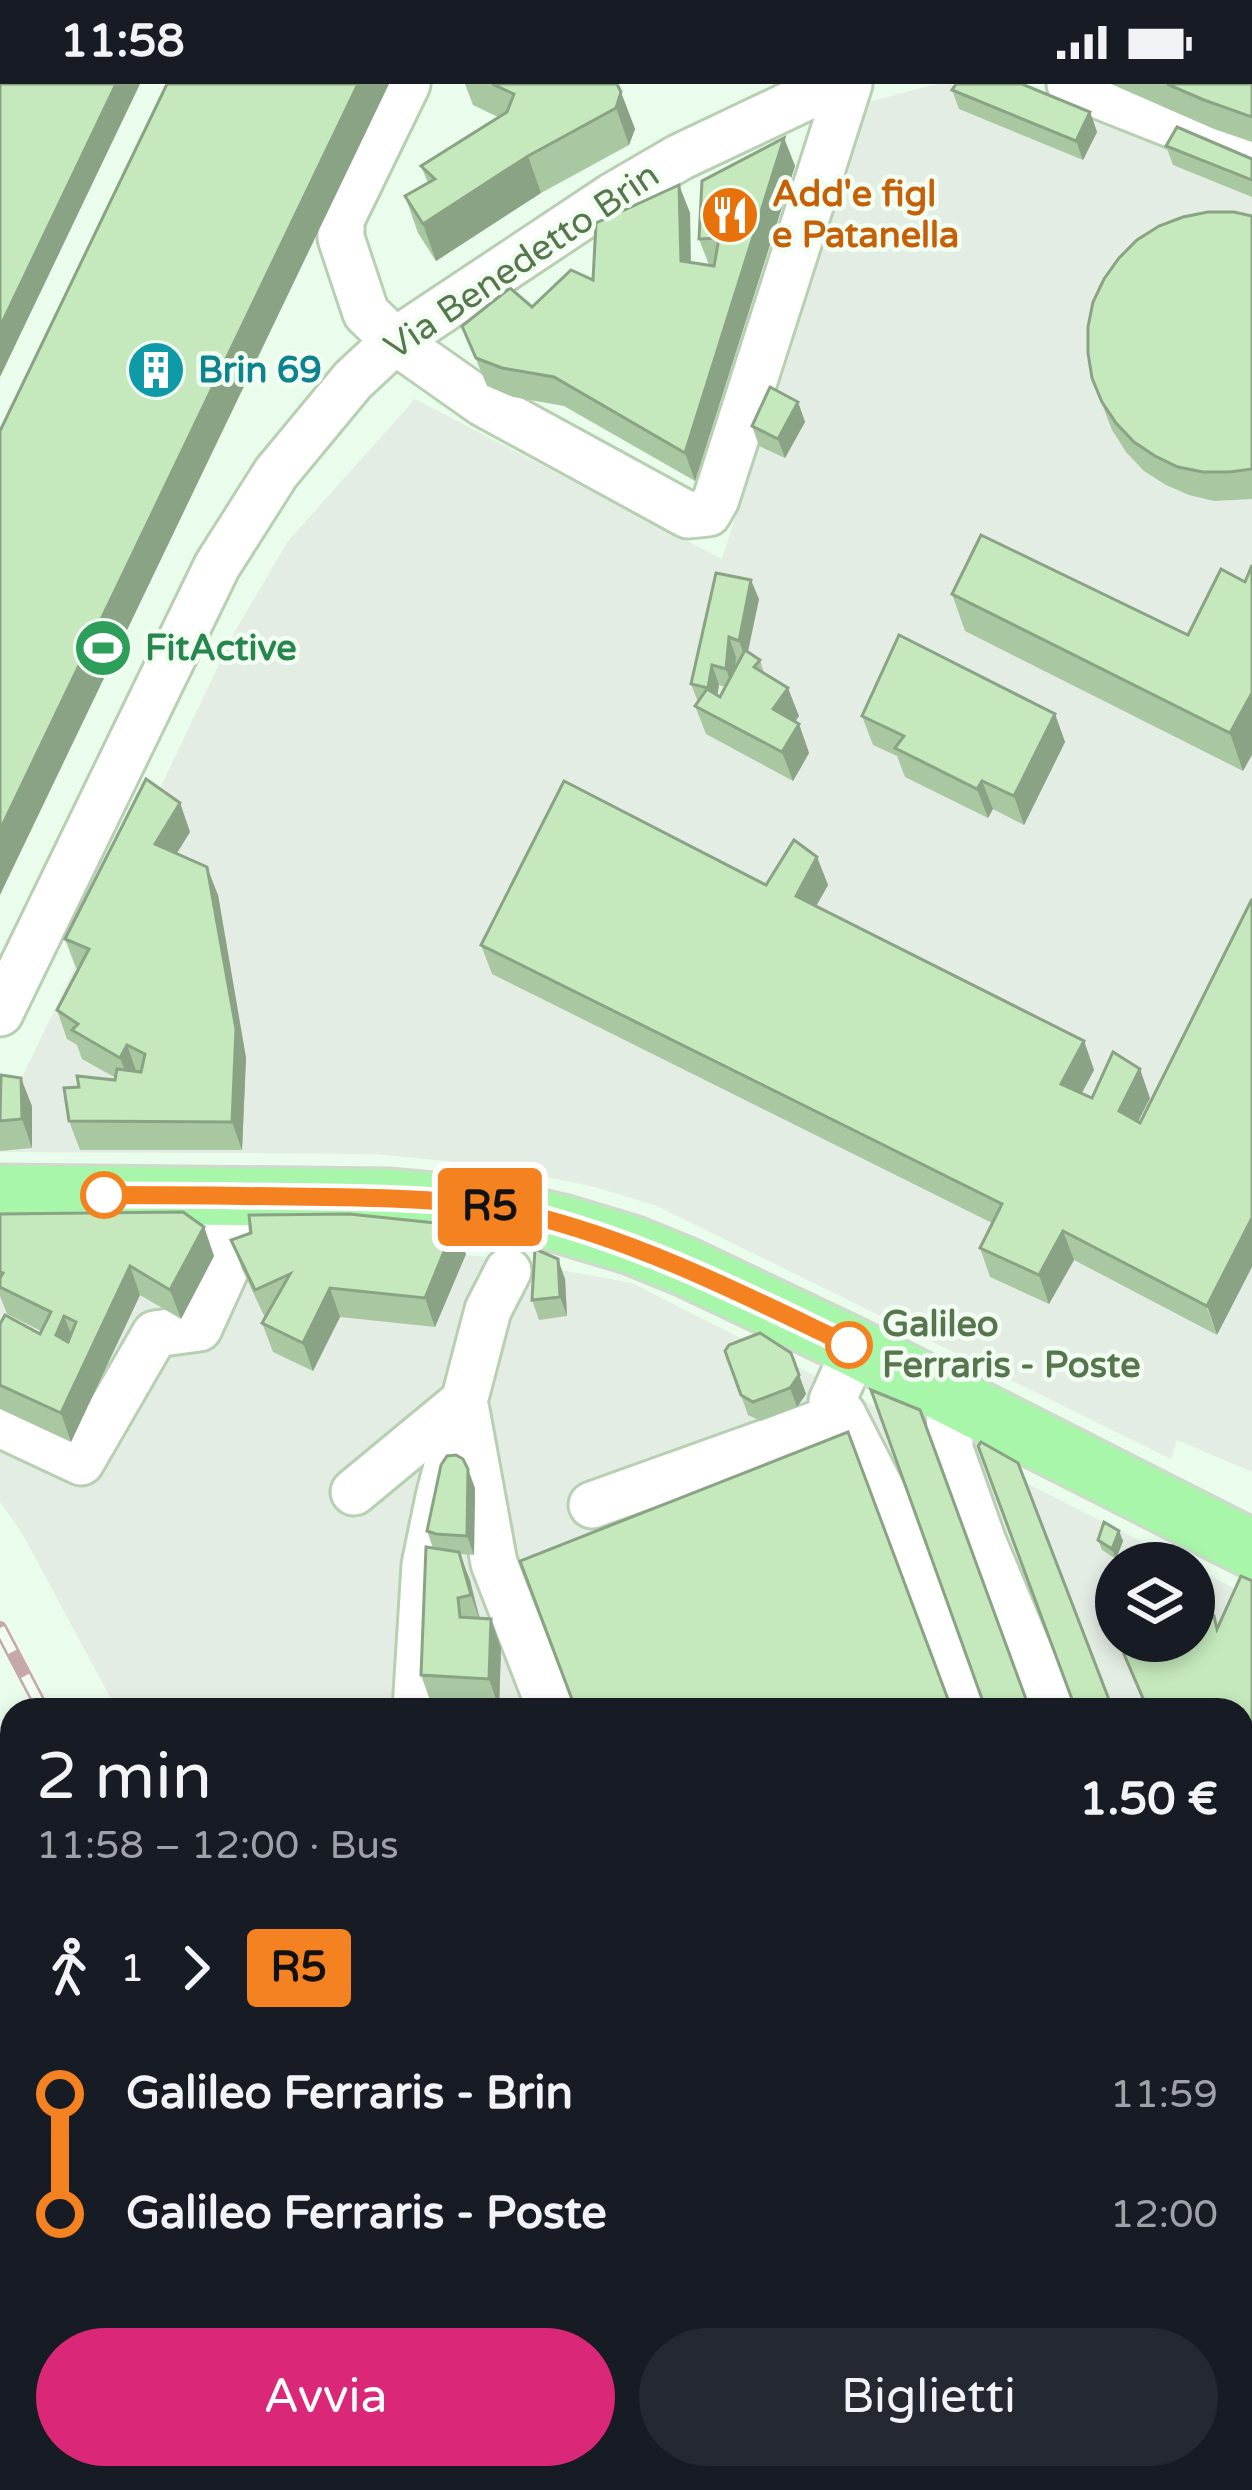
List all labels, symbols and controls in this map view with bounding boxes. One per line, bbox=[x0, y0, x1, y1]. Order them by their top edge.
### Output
text: 11:58 bbox=[60, 15, 185, 69]
street label: Via Benedetto Brin bbox=[377, 153, 667, 369]
place label: Add'e figl e Patanella bbox=[772, 173, 959, 257]
restaurant icon: Add'e figl e Patanella bbox=[699, 184, 761, 246]
building icon: Brin 69 bbox=[125, 339, 187, 401]
place label: Brin 69 bbox=[198, 349, 322, 392]
sports icon: FitActive bbox=[72, 617, 134, 679]
place label: FitActive bbox=[145, 627, 297, 670]
line badge: R5 bbox=[436, 1168, 544, 1246]
unlabelled marker bbox=[82, 1173, 126, 1217]
text: R5 bbox=[462, 1181, 518, 1232]
place label: Galileo Ferraris - Poste bbox=[882, 1303, 1141, 1387]
marker: Galileo Ferraris - Poste bbox=[827, 1323, 871, 1367]
map controls bbox=[1095, 1542, 1215, 1662]
button: layers bbox=[1095, 1542, 1215, 1662]
text: 2 min bbox=[36, 1737, 212, 1817]
text: 1.50 € bbox=[1079, 1773, 1218, 1827]
text: 11:58 – 12:00 · Bus bbox=[36, 1822, 399, 1869]
icon: walk bbox=[36, 1935, 102, 2001]
icon: forward bbox=[163, 1935, 229, 2001]
text: R5 bbox=[271, 1942, 327, 1993]
text: 1 bbox=[120, 1945, 145, 1992]
text: Galileo Ferraris - Brin bbox=[126, 2067, 573, 2121]
text: 11:59 bbox=[1110, 2071, 1218, 2118]
text: Galileo Ferraris - Poste bbox=[126, 2187, 607, 2241]
text: 12:00 bbox=[1110, 2191, 1218, 2238]
button: Avvia bbox=[36, 2328, 615, 2466]
button: Biglietti bbox=[639, 2328, 1218, 2466]

